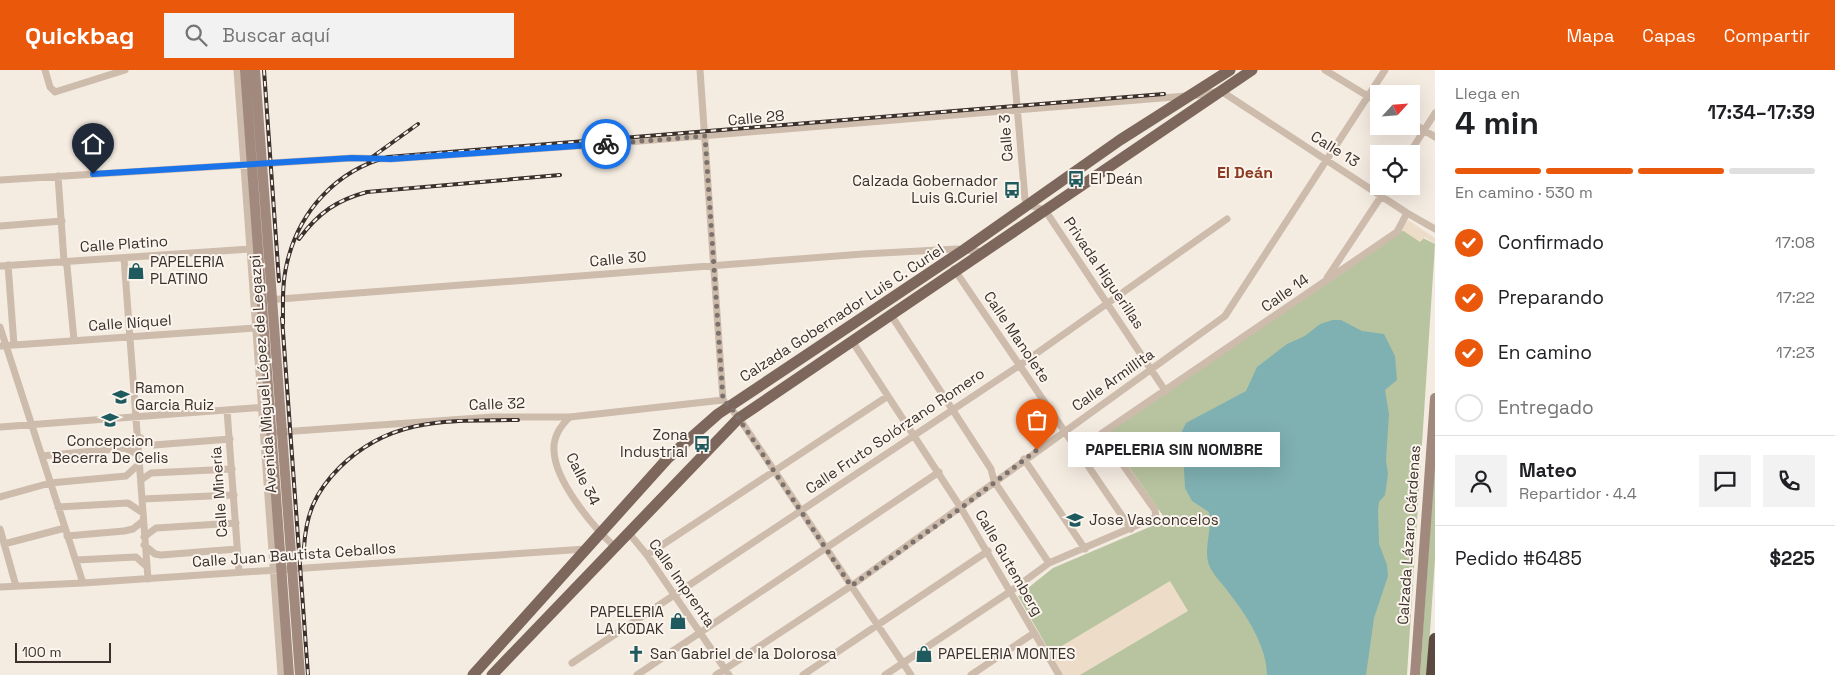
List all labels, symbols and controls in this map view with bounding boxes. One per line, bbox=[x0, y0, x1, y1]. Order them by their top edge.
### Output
search box bbox=[164, 13, 514, 58]
text: Quickbag bbox=[25, 20, 134, 51]
icon: search bbox=[182, 21, 210, 49]
text: Buscar aquí bbox=[222, 23, 330, 48]
text: Mapa bbox=[1566, 24, 1614, 47]
text: Capas bbox=[1642, 24, 1696, 47]
text: Compartir bbox=[1724, 24, 1810, 47]
text: Llega en bbox=[1455, 83, 1520, 104]
north arrow bbox=[1370, 85, 1420, 135]
map controls bbox=[1370, 85, 1420, 195]
text: 17:34–17:39 bbox=[1707, 100, 1815, 125]
text: 4 min bbox=[1455, 103, 1539, 143]
street label: Calle 28 bbox=[727, 106, 785, 129]
street label: Calle 3 bbox=[994, 114, 1017, 162]
courier bbox=[581, 119, 631, 169]
pin bbox=[72, 123, 114, 174]
street label: Calle 13 bbox=[1307, 126, 1363, 171]
icon: home bbox=[79, 130, 107, 158]
icon: bike bbox=[592, 130, 620, 158]
button: locate bbox=[1370, 145, 1420, 195]
district label: El Deán bbox=[1217, 162, 1273, 183]
bus stop icon: El Deán bbox=[1066, 169, 1086, 189]
place label: El Deán bbox=[1090, 169, 1143, 188]
place label: Calzada Gobernador Luis G.Curiel bbox=[852, 171, 998, 207]
bus stop icon: Calzada Gobernador Luis G.Curiel bbox=[1002, 180, 1022, 200]
text: En camino · 530 m bbox=[1455, 182, 1593, 203]
street label: Privada Higuerillas bbox=[1060, 213, 1149, 332]
icon: check bbox=[1455, 229, 1483, 257]
text: Confirmado bbox=[1498, 230, 1604, 255]
street label: Calle Platino bbox=[79, 231, 169, 256]
text: 17:08 bbox=[1775, 232, 1815, 253]
street label: Calzada Gobernador Luis C. Curiel bbox=[736, 239, 948, 386]
street label: Calle 30 bbox=[589, 247, 647, 270]
place label: PAPELERIA PLATINO bbox=[150, 252, 225, 288]
street label: Avenida Miguel López de Legazpi bbox=[245, 254, 280, 494]
shop icon: PAPELERIA PLATINO bbox=[126, 261, 146, 281]
street label: Calle 14 bbox=[1257, 269, 1312, 316]
icon: check bbox=[1455, 284, 1483, 312]
text: Preparando bbox=[1498, 285, 1604, 310]
street label: Calle Manolete bbox=[980, 287, 1055, 386]
text: 17:22 bbox=[1776, 287, 1815, 308]
street label: Calle Níquel bbox=[88, 310, 172, 335]
icon: check bbox=[1455, 339, 1483, 367]
text: En camino bbox=[1498, 340, 1592, 365]
text: 17:23 bbox=[1776, 342, 1815, 363]
street label: Calle Armillita bbox=[1068, 344, 1158, 415]
street label: Calle Fruto Solórzano Romero bbox=[802, 363, 988, 498]
place label: Ramon Garcia Ruiz bbox=[135, 378, 214, 414]
school or university icon: Ramon Garcia Ruiz bbox=[111, 387, 131, 407]
street label: Calle 32 bbox=[468, 393, 526, 414]
text: Entregado bbox=[1498, 395, 1594, 420]
pin bbox=[1016, 399, 1058, 450]
icon: bag bbox=[1023, 406, 1051, 434]
school or university icon: Concepcion Becerra De Celis bbox=[100, 410, 120, 430]
place label: Zona Industrial bbox=[620, 425, 688, 461]
place label: Concepcion Becerra De Celis bbox=[52, 431, 168, 467]
callout: PAPELERIA SIN NOMBRE bbox=[1067, 432, 1280, 468]
bus stop icon: Zona Industrial bbox=[692, 434, 712, 454]
text: PAPELERIA SIN NOMBRE bbox=[1085, 439, 1263, 460]
street label: Calzada Lázaro Cárdenas bbox=[1393, 445, 1424, 625]
street label: Calle Minería bbox=[206, 446, 231, 538]
street label: Calle 34 bbox=[562, 449, 605, 508]
button: person bbox=[1455, 455, 1507, 507]
button: chat bbox=[1699, 455, 1751, 507]
button: phone bbox=[1763, 455, 1815, 507]
text: Mateo bbox=[1519, 458, 1577, 483]
text: Repartidor · 4.4 bbox=[1519, 483, 1637, 504]
street label: Calle Gutemberg bbox=[971, 506, 1048, 619]
school or university icon: Jose Vasconcelos bbox=[1065, 510, 1085, 530]
place label: Jose Vasconcelos bbox=[1089, 510, 1219, 529]
street label: Calle Imprenta bbox=[645, 535, 720, 631]
street label: Calle Juan Bautista Ceballos bbox=[191, 538, 397, 571]
text: Pedido #6485 bbox=[1455, 546, 1582, 571]
text: $225 bbox=[1770, 546, 1815, 571]
place label: PAPELERIA LA KODAK bbox=[590, 602, 665, 638]
shop icon: PAPELERIA LA KODAK bbox=[668, 611, 688, 631]
scale bar bbox=[15, 640, 111, 663]
text: 100 m bbox=[22, 643, 61, 661]
church icon: San Gabriel de la Dolorosa bbox=[626, 644, 646, 664]
place label: San Gabriel de la Dolorosa bbox=[650, 644, 837, 663]
shop icon: PAPELERIA MONTES bbox=[914, 644, 934, 664]
place label: PAPELERIA MONTES bbox=[938, 644, 1075, 663]

